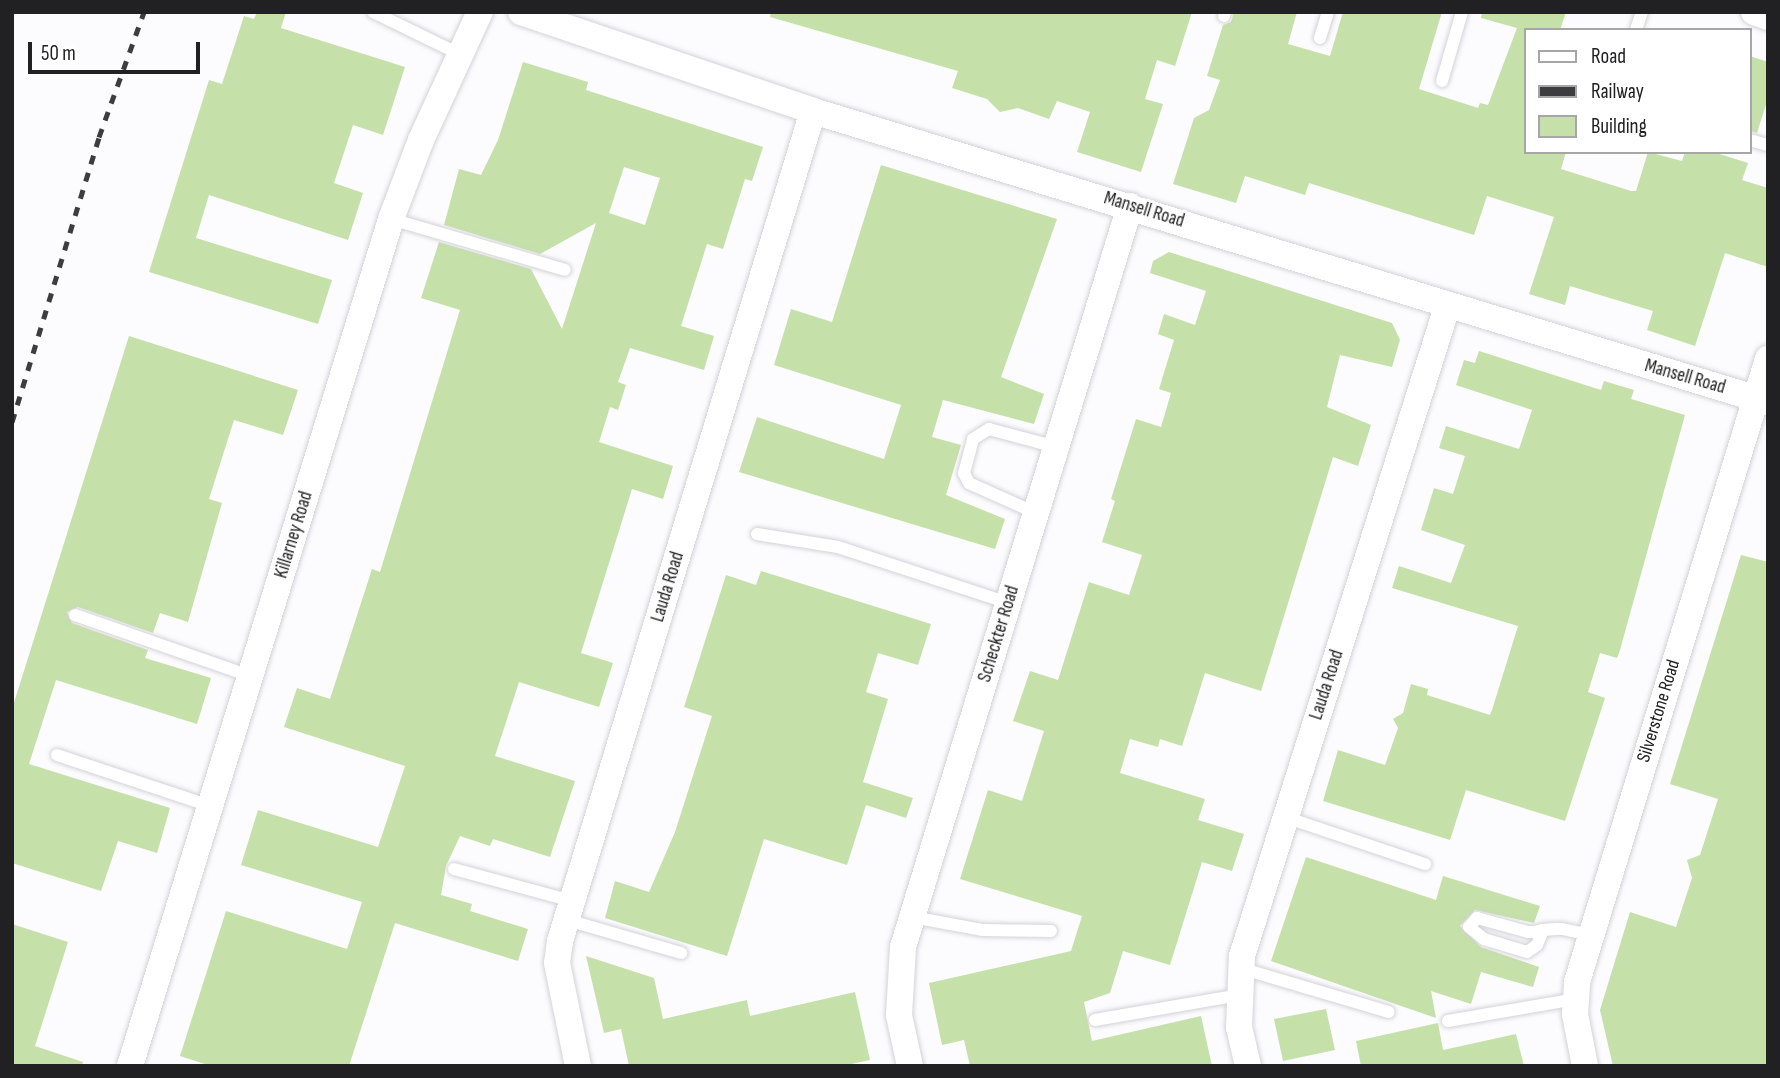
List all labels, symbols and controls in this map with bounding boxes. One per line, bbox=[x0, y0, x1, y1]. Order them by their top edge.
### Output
scale bar bbox=[32, 28, 203, 72]
legend bbox=[1524, 28, 1752, 154]
text: 50 m bbox=[41, 41, 76, 66]
text: Road bbox=[1591, 44, 1626, 69]
text: Railway bbox=[1591, 79, 1644, 104]
text: Building bbox=[1591, 114, 1647, 139]
street label: Mansell Road bbox=[1101, 187, 1187, 233]
street label: Mansell Road bbox=[1642, 355, 1728, 399]
street label: Killarney Road bbox=[270, 489, 318, 581]
street label: Lauda Road bbox=[647, 549, 689, 625]
street label: Scheckter Road bbox=[974, 583, 1024, 685]
street label: Lauda Road bbox=[1305, 647, 1349, 723]
street label: Silverstone Road bbox=[1633, 657, 1685, 765]

